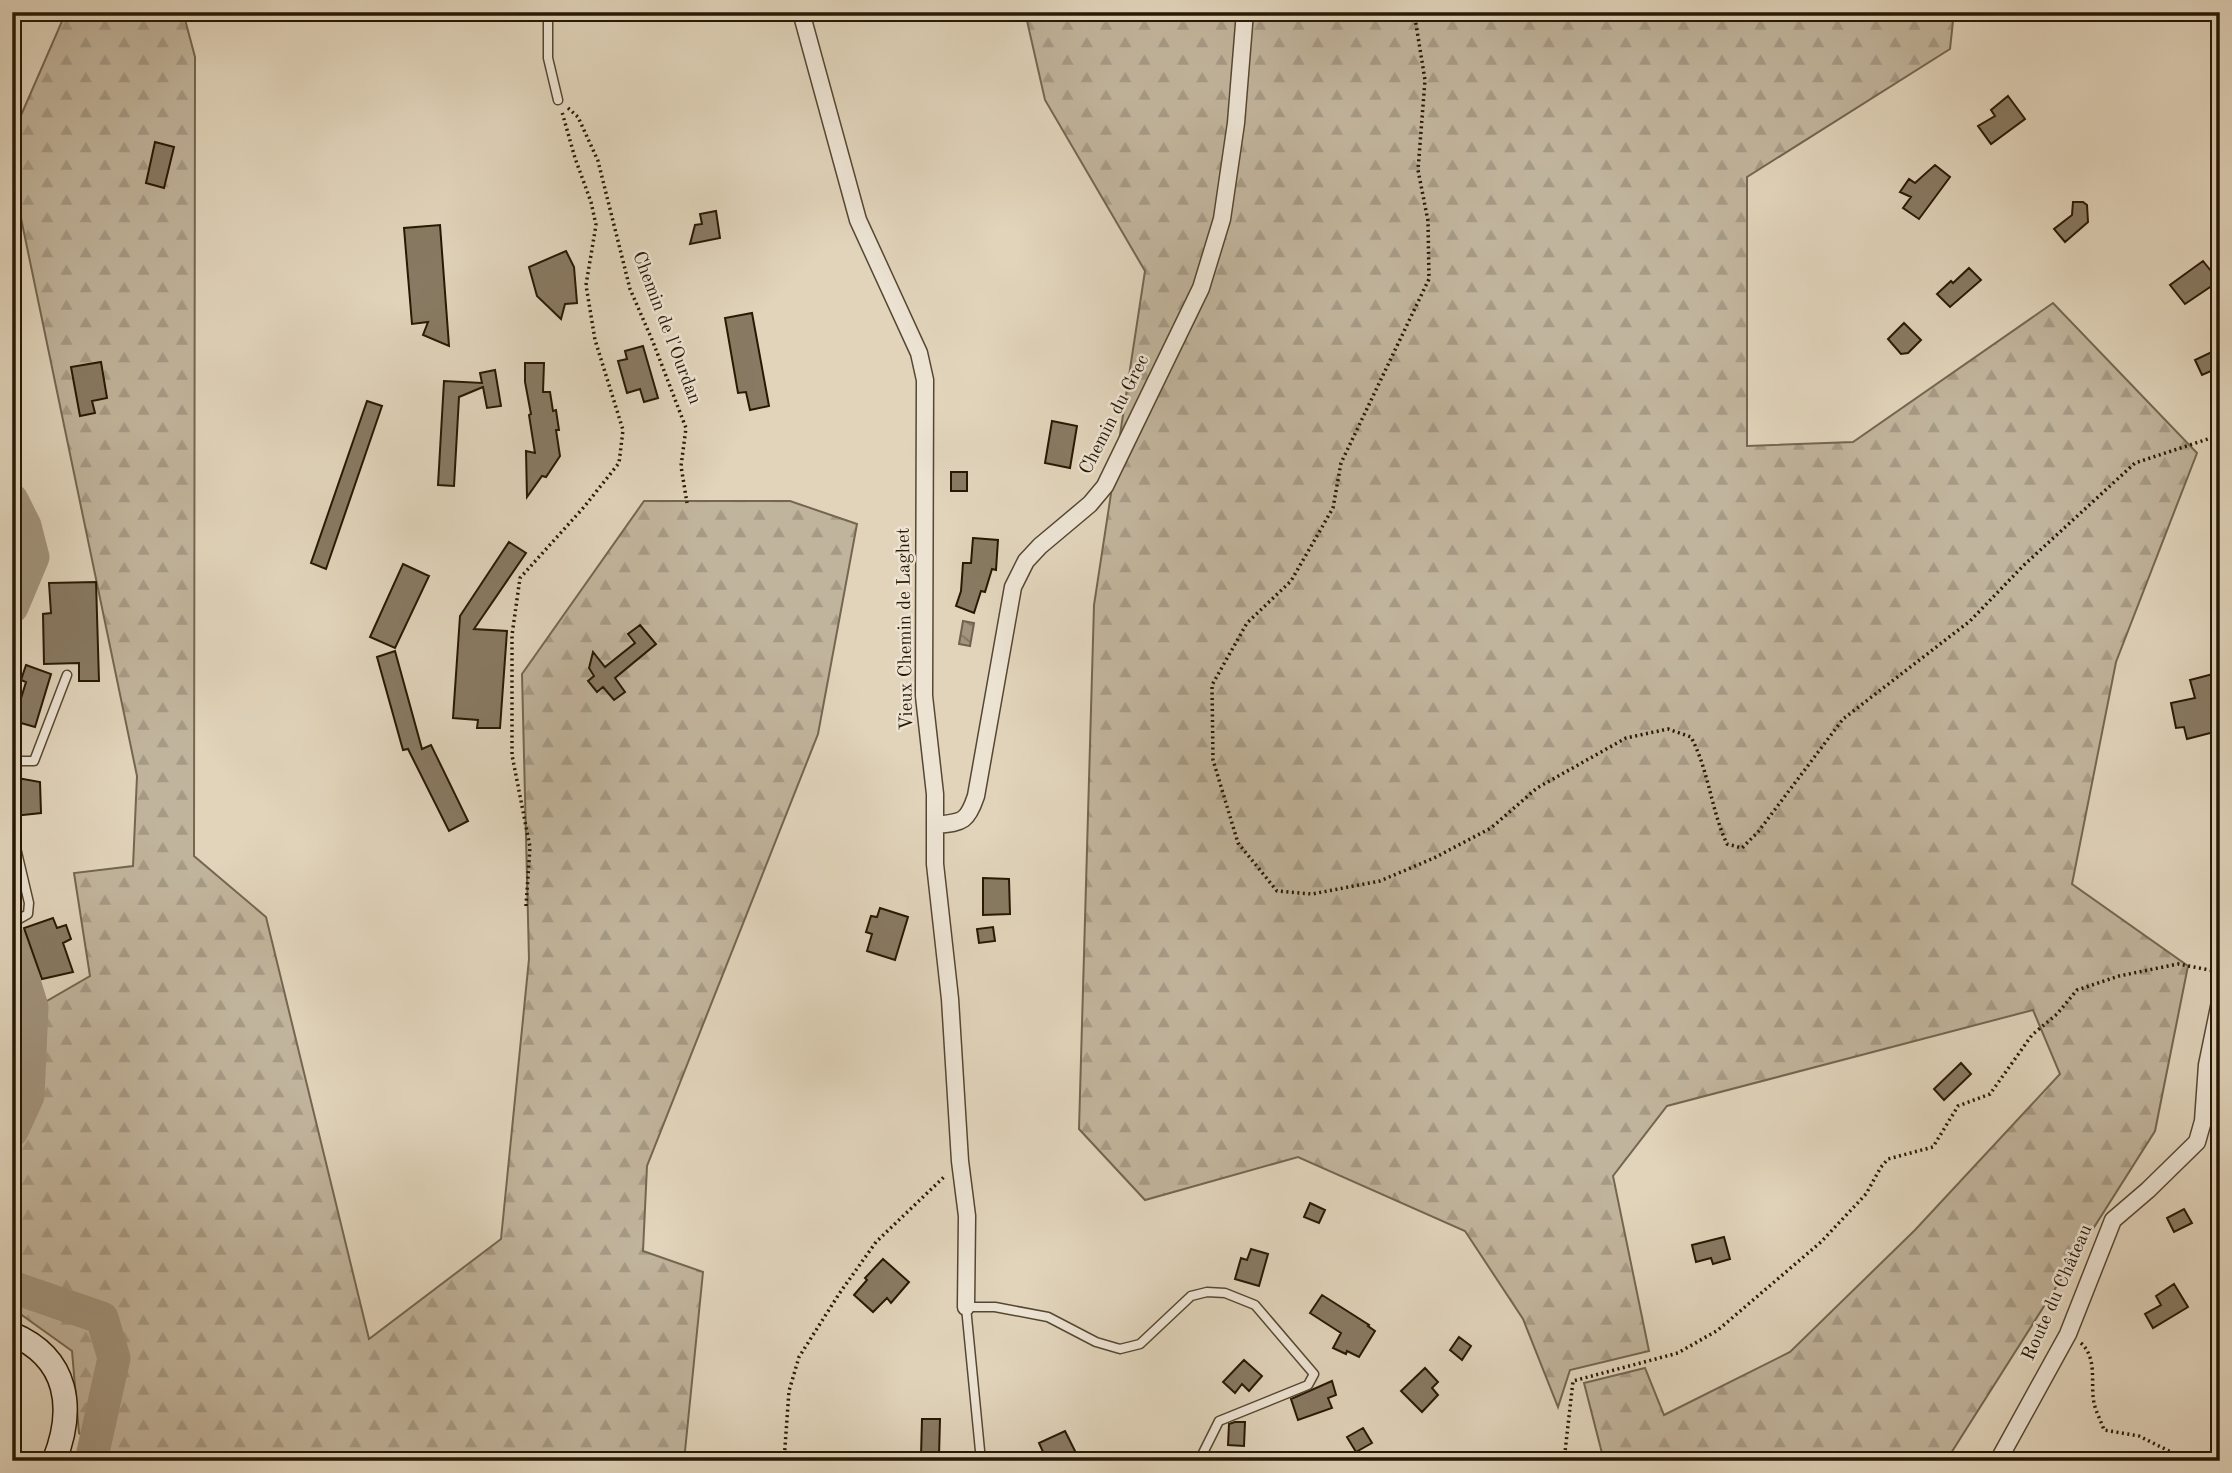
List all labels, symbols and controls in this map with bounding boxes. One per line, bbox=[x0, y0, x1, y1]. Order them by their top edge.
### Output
street label: Chemin de l'Ourdan bbox=[628, 249, 704, 407]
street label: Chemin du Grec bbox=[1077, 352, 1153, 478]
street label: Vieux Chemin de Laghet bbox=[895, 527, 917, 731]
street label: Route du Château bbox=[2019, 1222, 2097, 1364]

